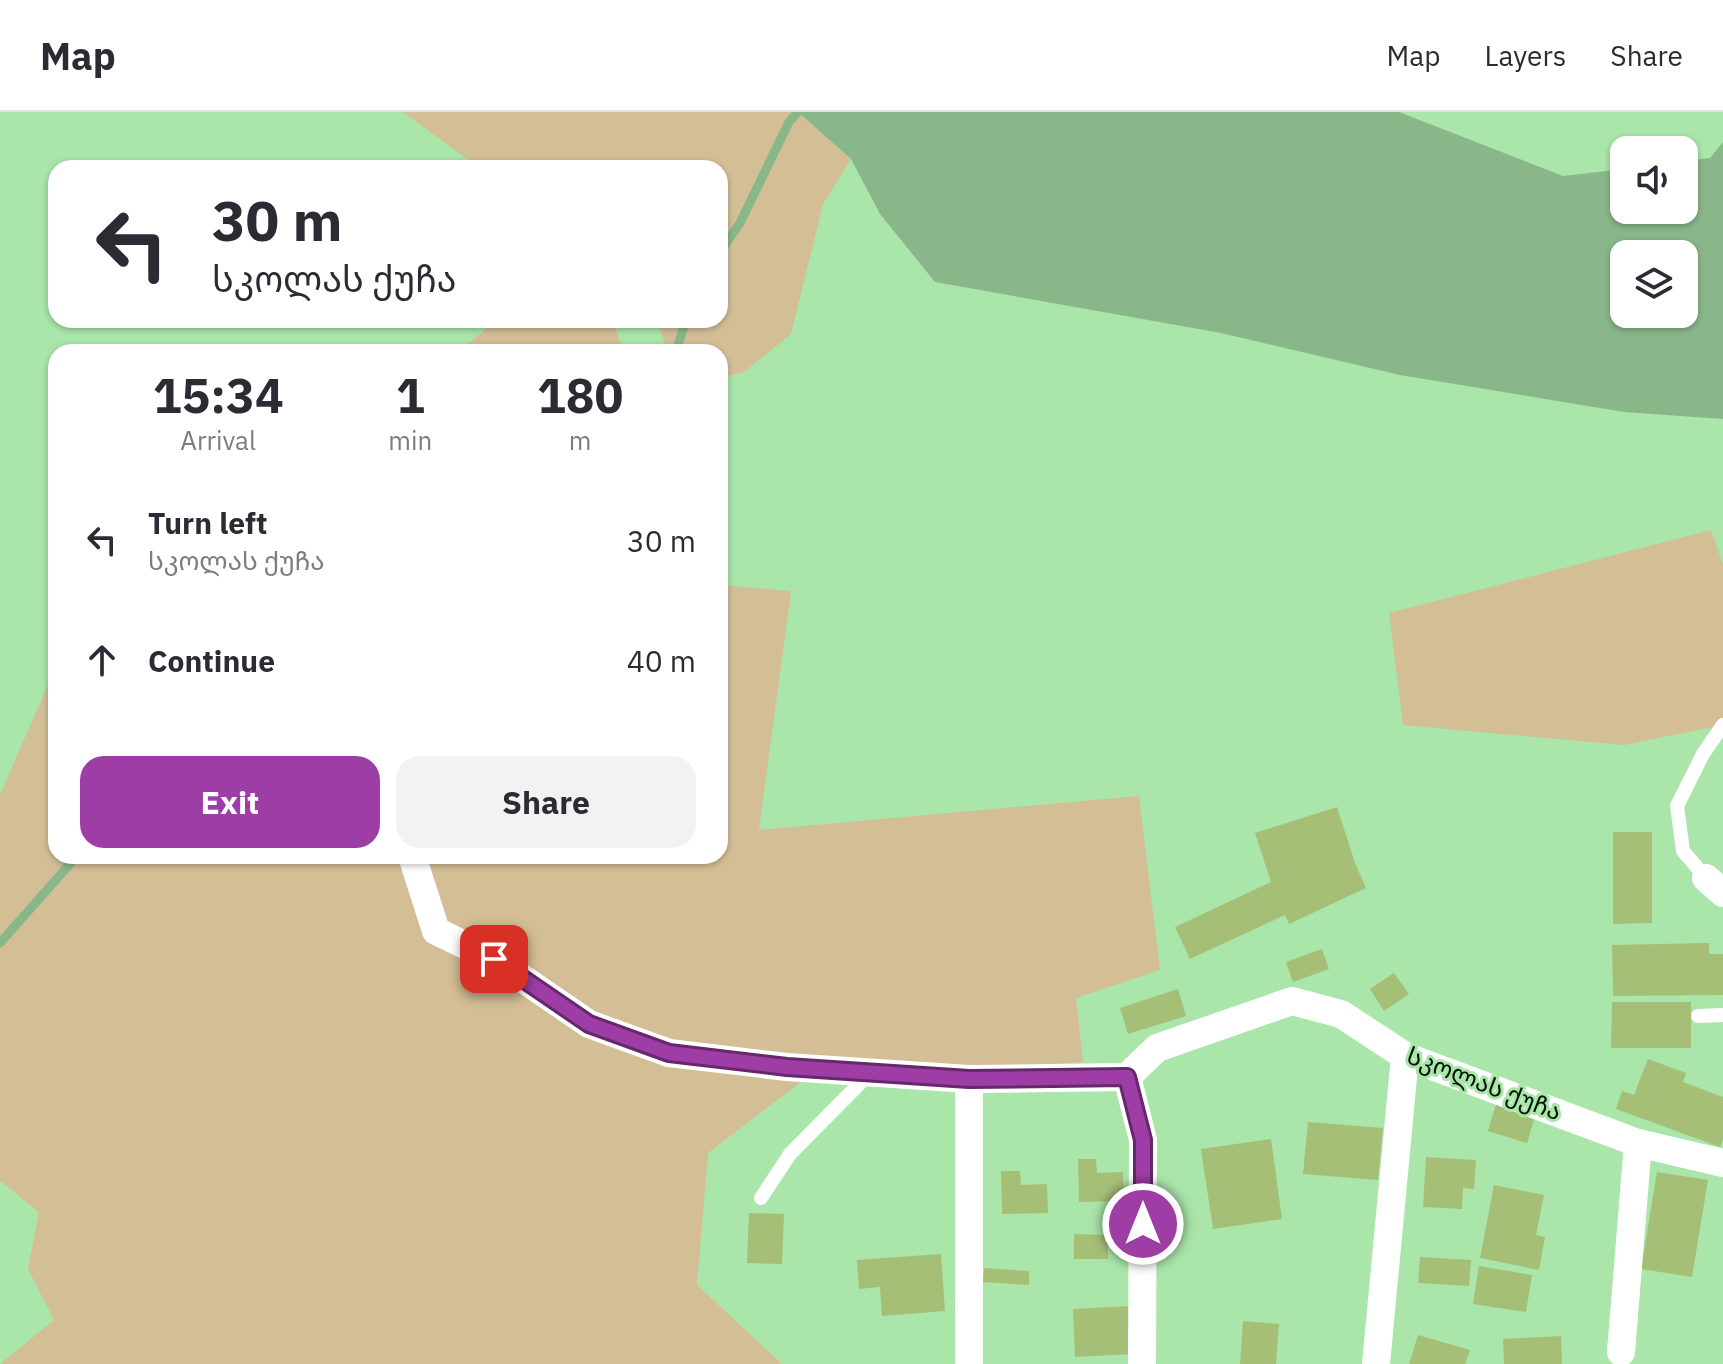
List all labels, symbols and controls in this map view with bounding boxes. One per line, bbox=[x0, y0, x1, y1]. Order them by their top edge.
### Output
text: Map bbox=[40, 31, 116, 80]
text: Map bbox=[1386, 37, 1440, 74]
text: Layers bbox=[1484, 37, 1566, 74]
text: Share bbox=[1610, 37, 1683, 74]
map controls bbox=[1610, 136, 1698, 328]
button: sound bbox=[1610, 136, 1698, 224]
text: 30 m bbox=[212, 184, 342, 256]
icon: left bbox=[80, 192, 184, 296]
button: layers bbox=[1610, 240, 1698, 328]
text: სკოლას ქუჩა bbox=[212, 255, 456, 302]
text: 15:34 bbox=[153, 364, 284, 426]
text: 1 bbox=[396, 364, 425, 426]
text: 180 bbox=[537, 364, 623, 426]
text: Arrival bbox=[180, 423, 256, 457]
text: min bbox=[388, 423, 432, 457]
text: m bbox=[569, 423, 591, 457]
text: Turn left bbox=[148, 503, 267, 542]
icon: left bbox=[80, 518, 124, 562]
text: 30 m bbox=[627, 521, 696, 560]
text: სკოლას ქუჩა bbox=[148, 543, 325, 577]
icon: ahead bbox=[80, 638, 124, 682]
text: Continue bbox=[148, 641, 275, 680]
text: 40 m bbox=[627, 641, 696, 680]
button: Exit bbox=[80, 756, 380, 848]
button: Share bbox=[396, 756, 696, 848]
pin bbox=[460, 925, 528, 993]
icon: arrive bbox=[472, 937, 516, 981]
street label: სკოლას ქუჩა bbox=[1403, 1039, 1566, 1127]
position arrow bbox=[1101, 1182, 1185, 1266]

